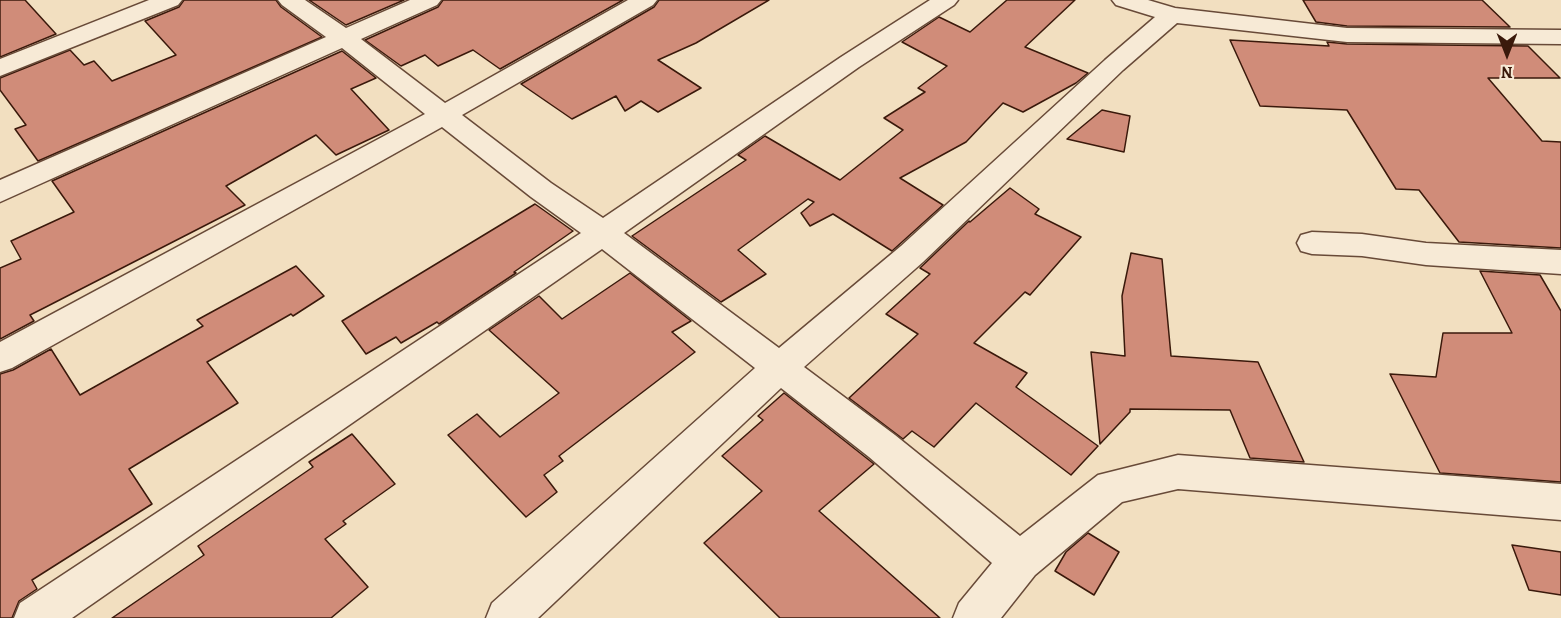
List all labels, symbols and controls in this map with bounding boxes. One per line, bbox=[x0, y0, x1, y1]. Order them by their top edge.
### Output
north arrow bbox=[1477, 24, 1537, 84]
text: N bbox=[1501, 61, 1513, 83]

